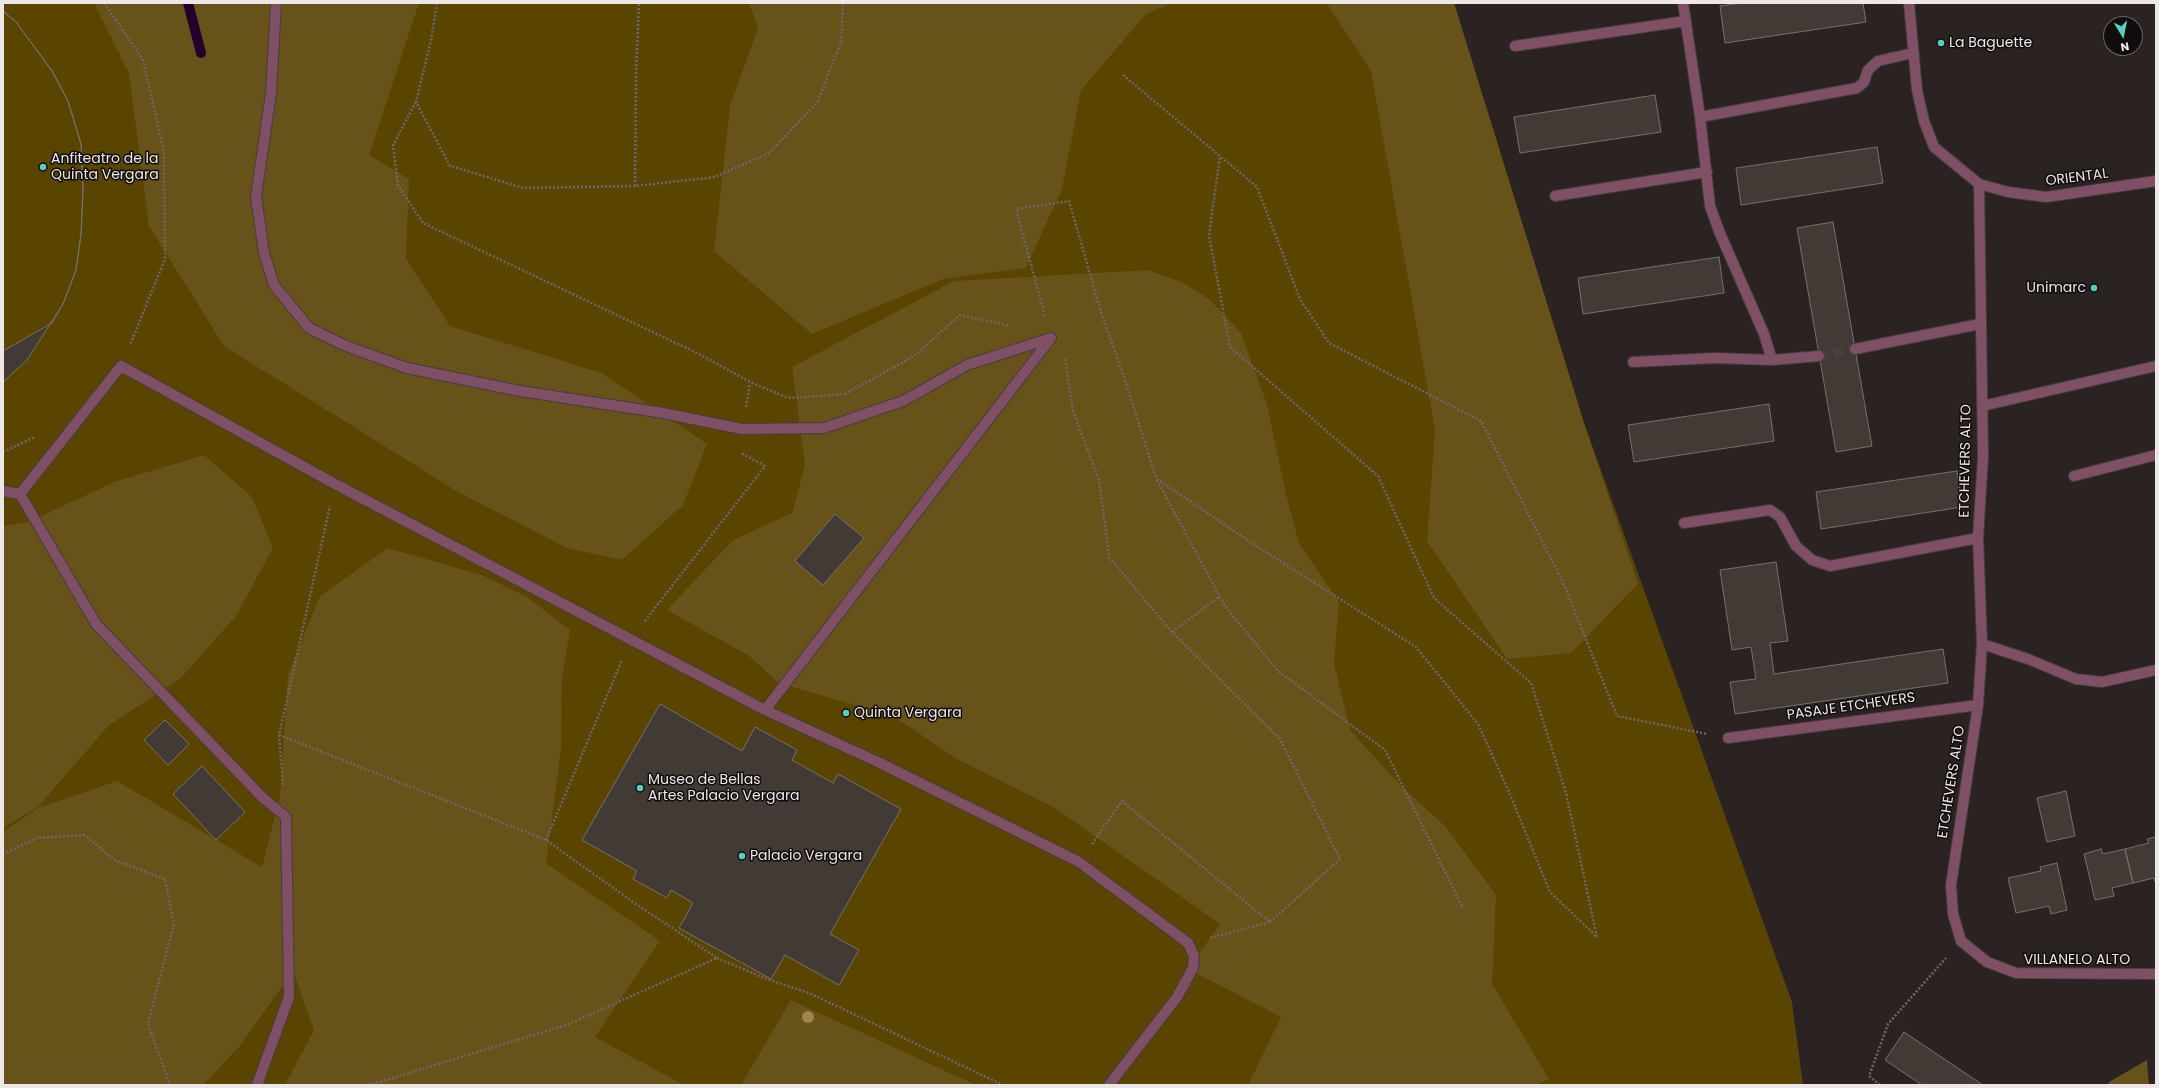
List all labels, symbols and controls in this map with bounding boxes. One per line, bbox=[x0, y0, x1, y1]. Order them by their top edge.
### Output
north arrow bbox=[2103, 16, 2143, 56]
place label: La Baguette bbox=[1949, 35, 2032, 51]
marker: La Baguette bbox=[1936, 38, 1946, 48]
text: N bbox=[2119, 38, 2130, 55]
place label: Anfiteatro de la Quinta Vergara bbox=[51, 151, 159, 184]
marker: Anfiteatro de la Quinta Vergara bbox=[38, 162, 48, 172]
street label: ORIENTAL bbox=[2045, 166, 2109, 190]
place label: Unimarc bbox=[2027, 280, 2086, 296]
marker: Unimarc bbox=[2089, 283, 2099, 293]
street label: ETCHEVERS ALTO bbox=[1957, 404, 1975, 518]
street label: PASAJE ETCHEVERS bbox=[1786, 690, 1916, 724]
place label: Quinta Vergara bbox=[854, 705, 962, 721]
marker: Quinta Vergara bbox=[841, 708, 851, 718]
street label: ETCHEVERS ALTO bbox=[1935, 725, 1969, 839]
place label: Museo de Bellas Artes Palacio Vergara bbox=[648, 772, 800, 804]
marker: Museo de Bellas Artes Palacio Vergara bbox=[635, 783, 645, 793]
place label: Palacio Vergara bbox=[750, 848, 862, 864]
marker: Palacio Vergara bbox=[737, 851, 747, 861]
street label: VILLANELO ALTO bbox=[2024, 952, 2130, 968]

